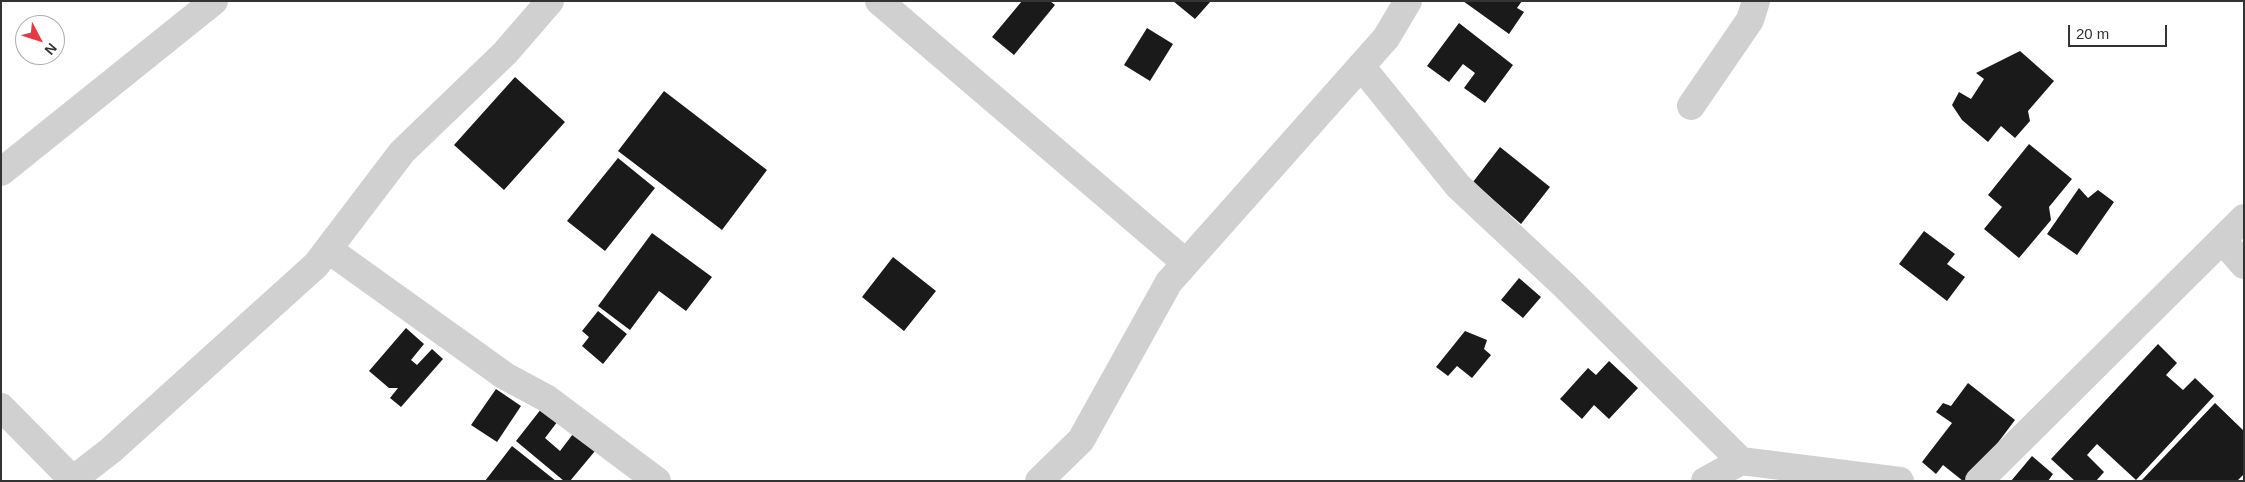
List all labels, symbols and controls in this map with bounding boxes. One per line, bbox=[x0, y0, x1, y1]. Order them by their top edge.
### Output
north arrow bbox=[15, 15, 65, 65]
scale bar bbox=[2070, 15, 2169, 47]
text: 20 m bbox=[2076, 25, 2109, 42]
text: N bbox=[41, 40, 60, 58]

